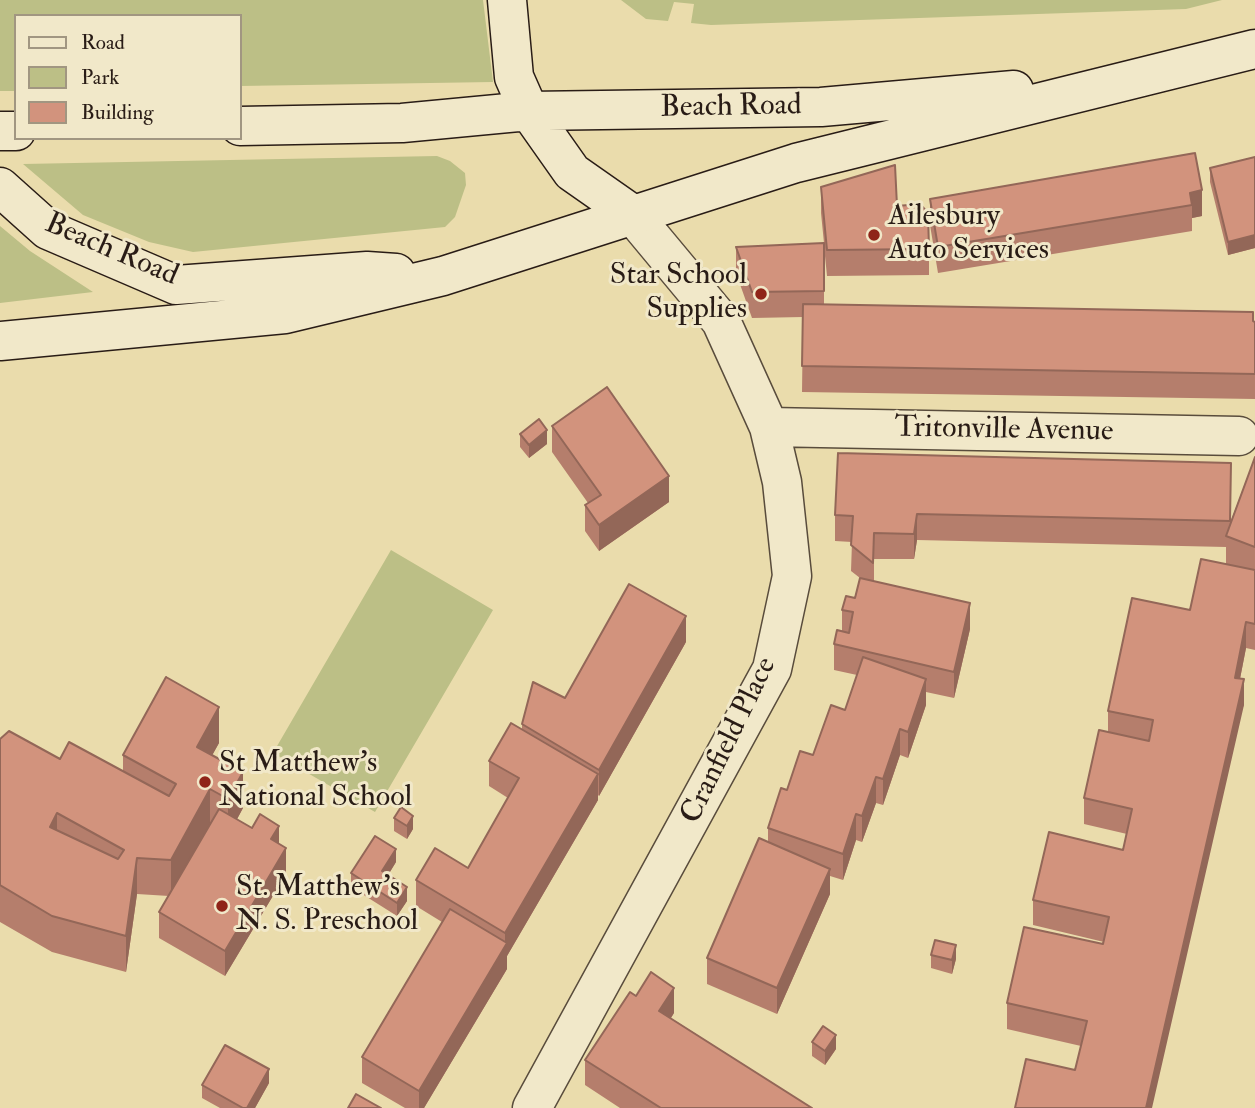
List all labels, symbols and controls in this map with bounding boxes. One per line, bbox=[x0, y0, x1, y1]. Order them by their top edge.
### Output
legend bbox=[14, 14, 242, 140]
text: Road bbox=[81, 29, 125, 56]
text: Park bbox=[81, 64, 119, 91]
street label: Beach Road bbox=[660, 89, 802, 127]
text: Building bbox=[81, 99, 154, 126]
place label: Ailesbury Auto Services bbox=[888, 200, 1049, 270]
street label: Beach Road bbox=[39, 207, 183, 295]
marker: Ailesbury Auto Services bbox=[866, 227, 882, 243]
place label: Star School Supplies bbox=[610, 259, 747, 330]
marker: Star School Supplies bbox=[753, 286, 769, 302]
street label: Tritonville Avenue bbox=[894, 411, 1114, 451]
street label: Cranfield Place bbox=[674, 652, 786, 830]
place label: St Matthew's National School bbox=[219, 747, 412, 818]
marker: St Matthew's National School bbox=[197, 774, 213, 790]
place label: St. Matthew's N. S. Preschool bbox=[236, 871, 418, 942]
marker: St. Matthew's N. S. Preschool bbox=[214, 898, 230, 914]

